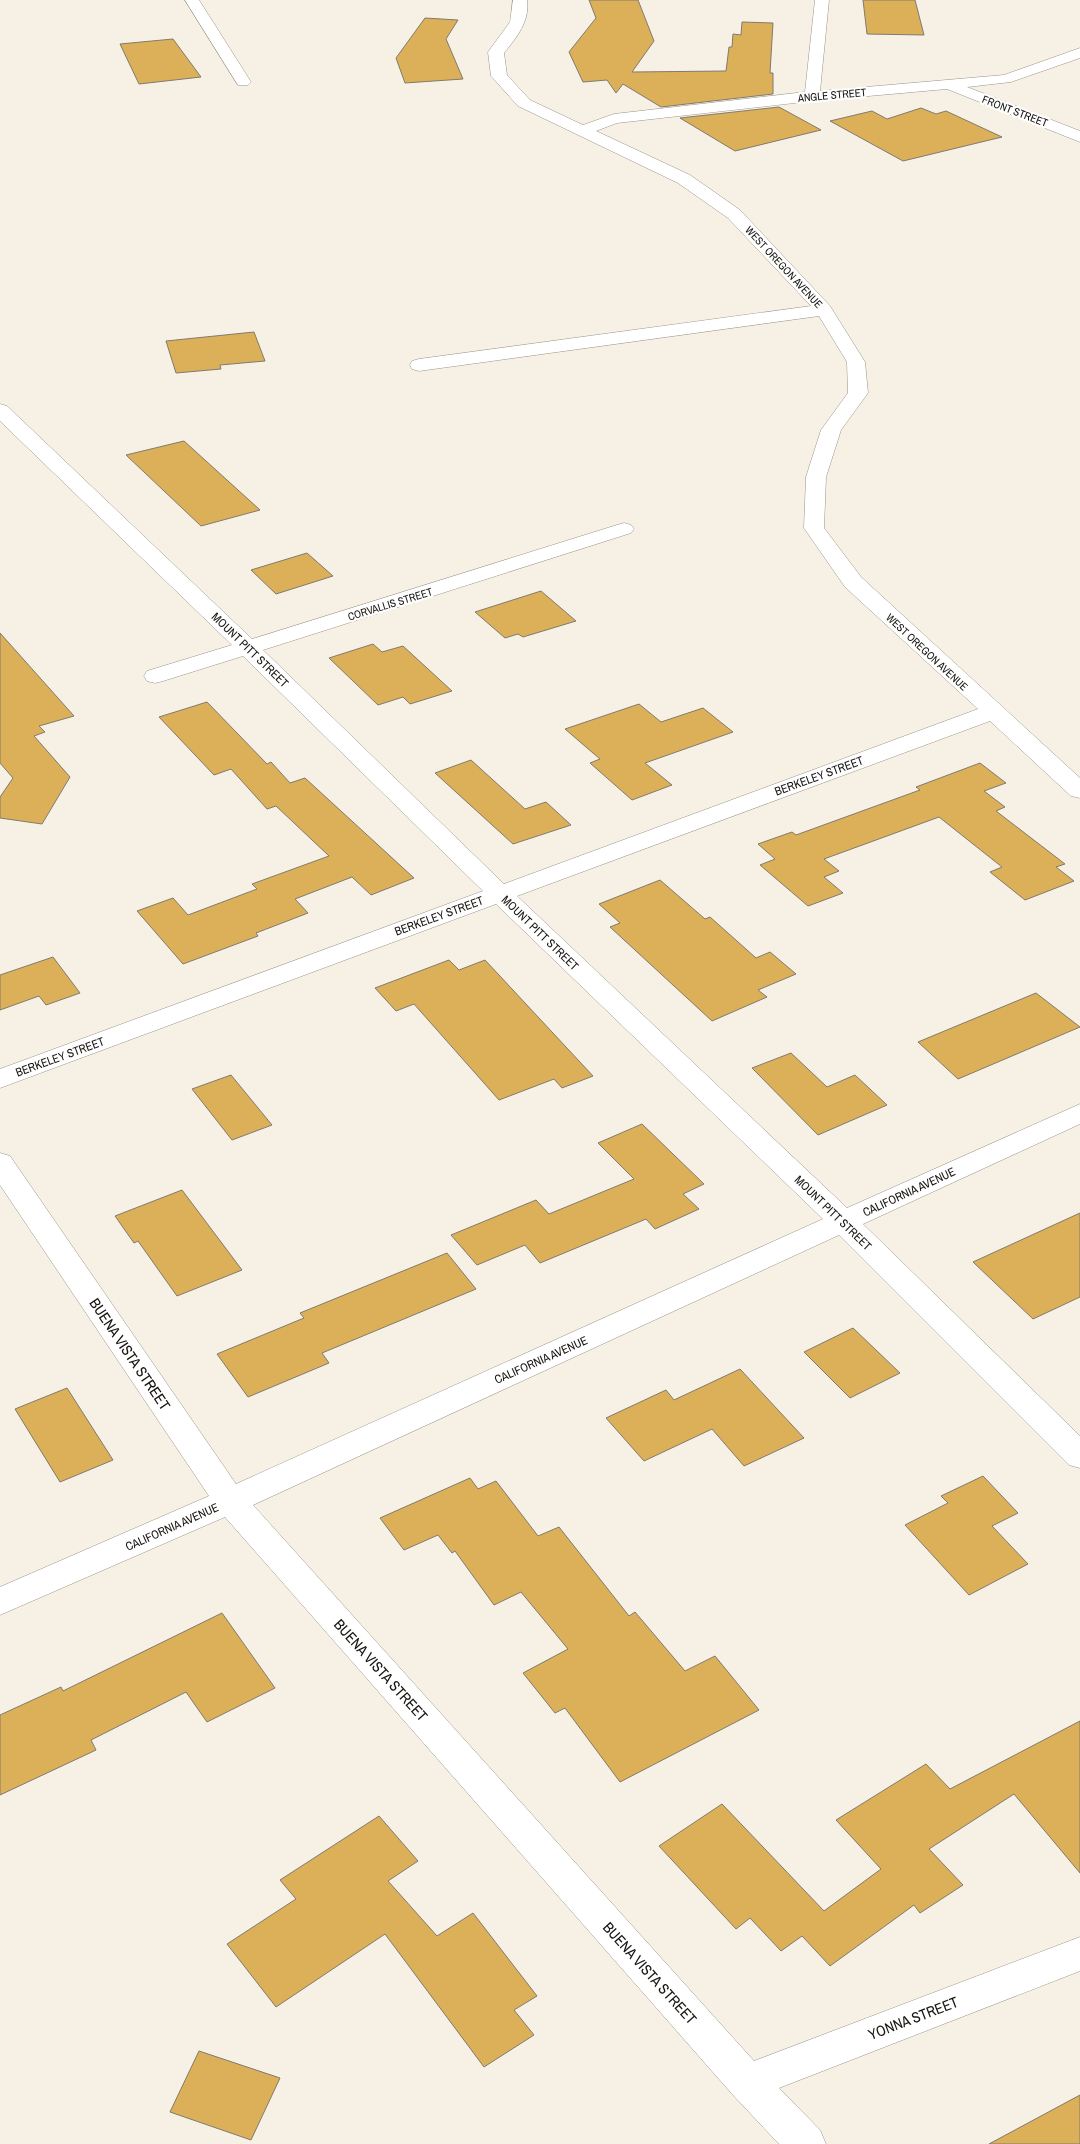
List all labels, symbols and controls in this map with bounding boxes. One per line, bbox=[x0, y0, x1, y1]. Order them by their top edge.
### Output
street label: ANGLE STREET bbox=[796, 85, 867, 105]
street label: FRONT STREET bbox=[980, 92, 1050, 130]
street label: WEST OREGON AVENUE bbox=[742, 223, 826, 311]
street label: CORVALLIS STREET bbox=[346, 584, 435, 624]
street label: MOUNT PITT STREET bbox=[208, 609, 292, 691]
street label: WEST OREGON AVENUE bbox=[883, 610, 971, 694]
street label: BERKELEY STREET bbox=[772, 753, 866, 799]
street label: MOUNT PITT STREET bbox=[498, 892, 582, 974]
street label: BERKELEY STREET bbox=[392, 893, 486, 939]
street label: BERKELEY STREET bbox=[13, 1034, 107, 1080]
street label: CALIFORNIA AVENUE bbox=[860, 1164, 958, 1220]
street label: MOUNT PITT STREET bbox=[791, 1172, 875, 1254]
street label: BUENA VISTA STREET bbox=[85, 1294, 176, 1415]
street label: CALIFORNIA AVENUE bbox=[492, 1332, 590, 1388]
street label: CALIFORNIA AVENUE bbox=[123, 1499, 221, 1555]
street label: BUENA VISTA STREET bbox=[329, 1614, 433, 1726]
street label: BUENA VISTA STREET bbox=[598, 1917, 702, 2029]
street label: YONNA STREET bbox=[865, 1991, 962, 2045]

